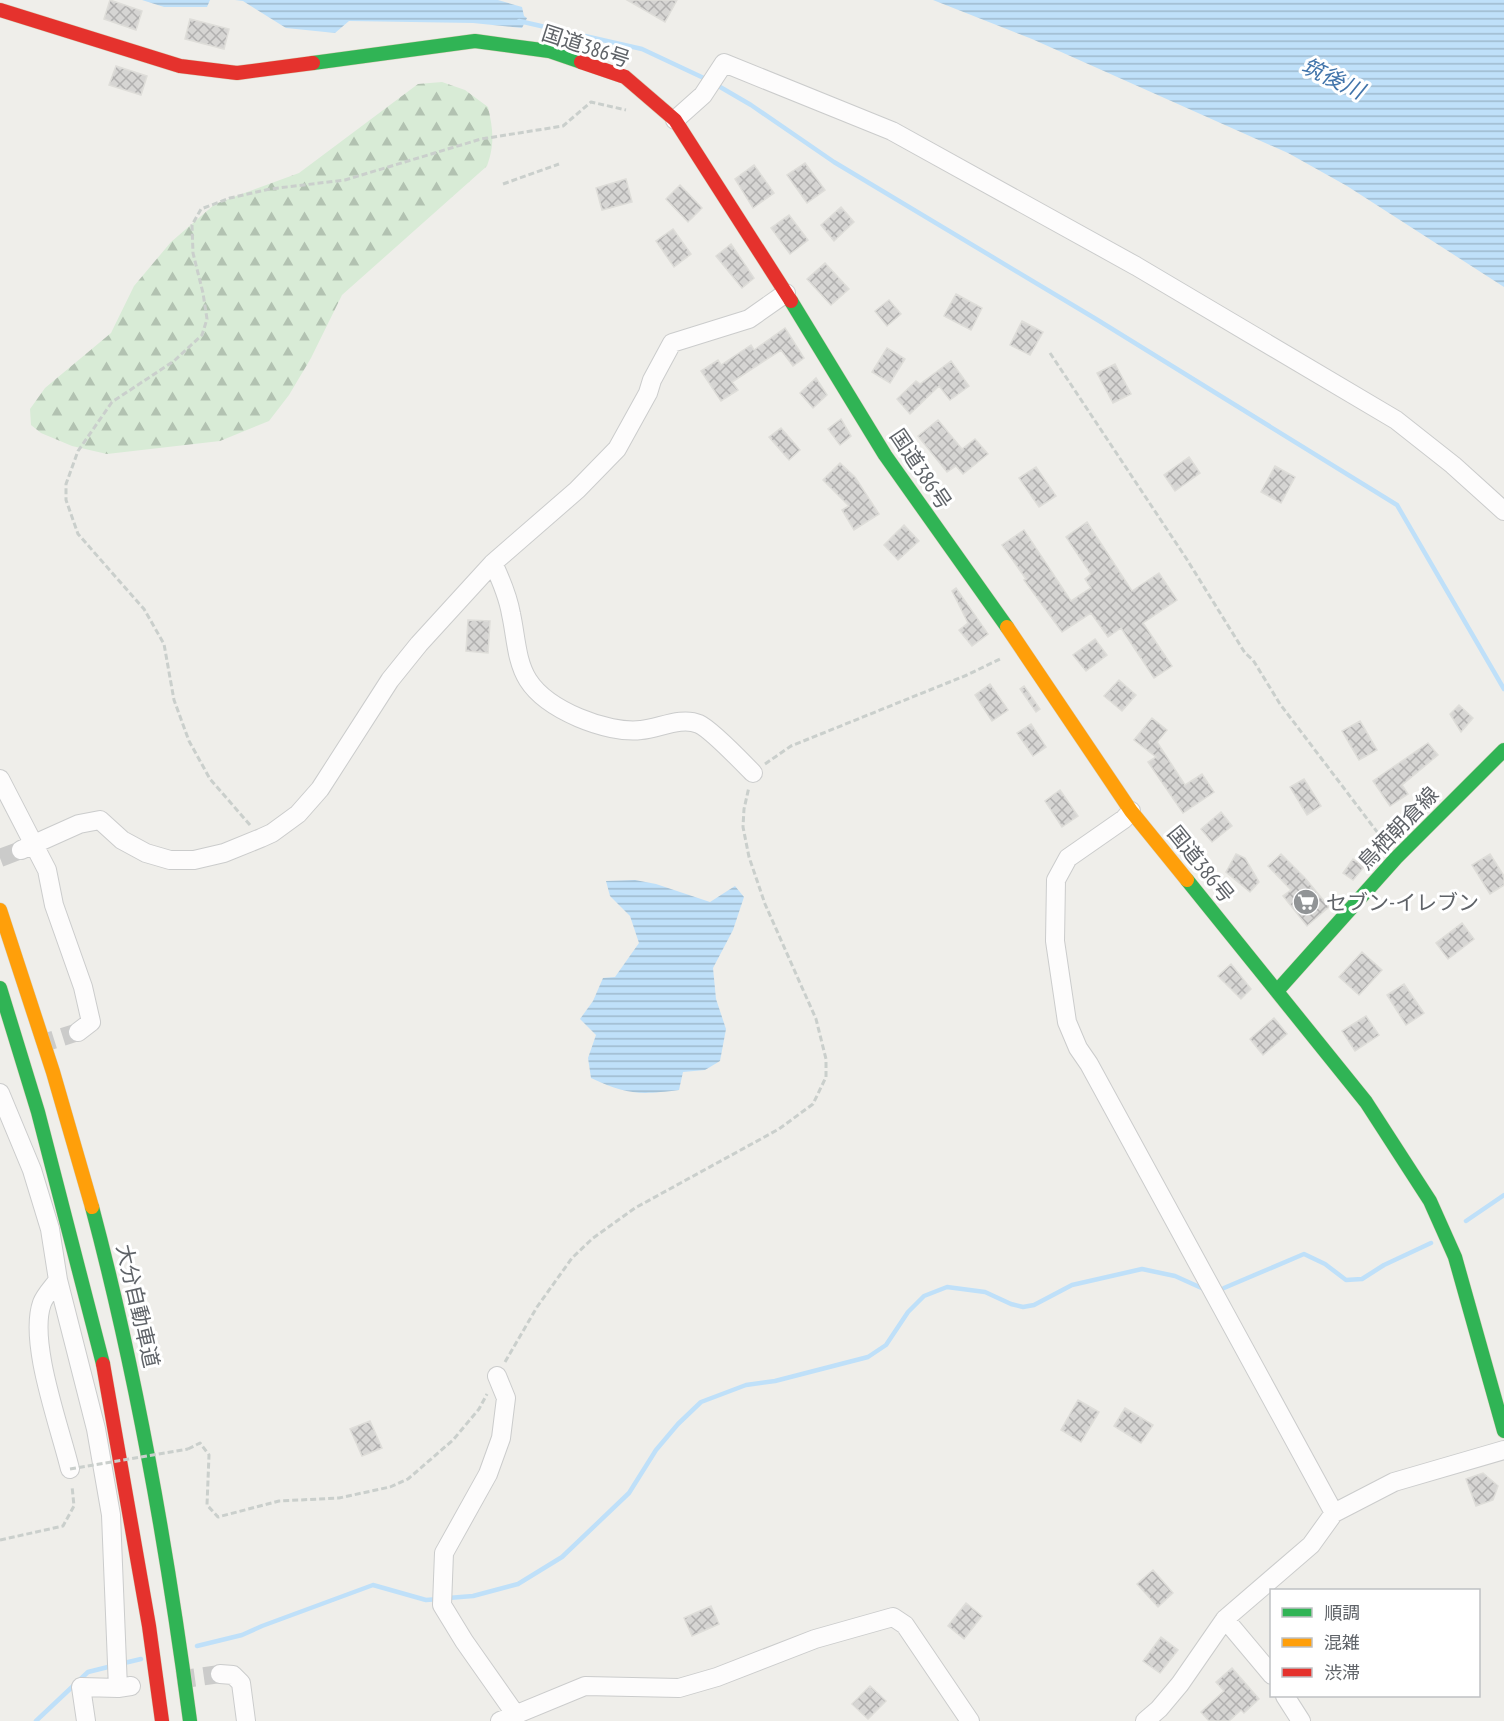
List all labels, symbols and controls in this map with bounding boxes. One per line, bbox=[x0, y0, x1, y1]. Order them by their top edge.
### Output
street label: 国道386号 bbox=[538, 19, 634, 73]
water label: 筑後川 bbox=[1297, 51, 1371, 105]
street label: 国道386号 bbox=[884, 424, 958, 514]
street label: 鳥栖朝倉線 bbox=[1352, 781, 1444, 875]
street label: 国道386号 bbox=[1162, 820, 1240, 908]
supermarket icon: セブン-イレブン bbox=[1291, 887, 1321, 917]
place label: セブン-イレブン bbox=[1326, 889, 1479, 916]
street label: 大分自動車道 bbox=[111, 1242, 165, 1370]
legend bbox=[1270, 1589, 1480, 1697]
text: 順調 bbox=[1324, 1601, 1360, 1624]
text: 混雑 bbox=[1324, 1631, 1360, 1654]
text: 渋滞 bbox=[1324, 1661, 1360, 1684]

